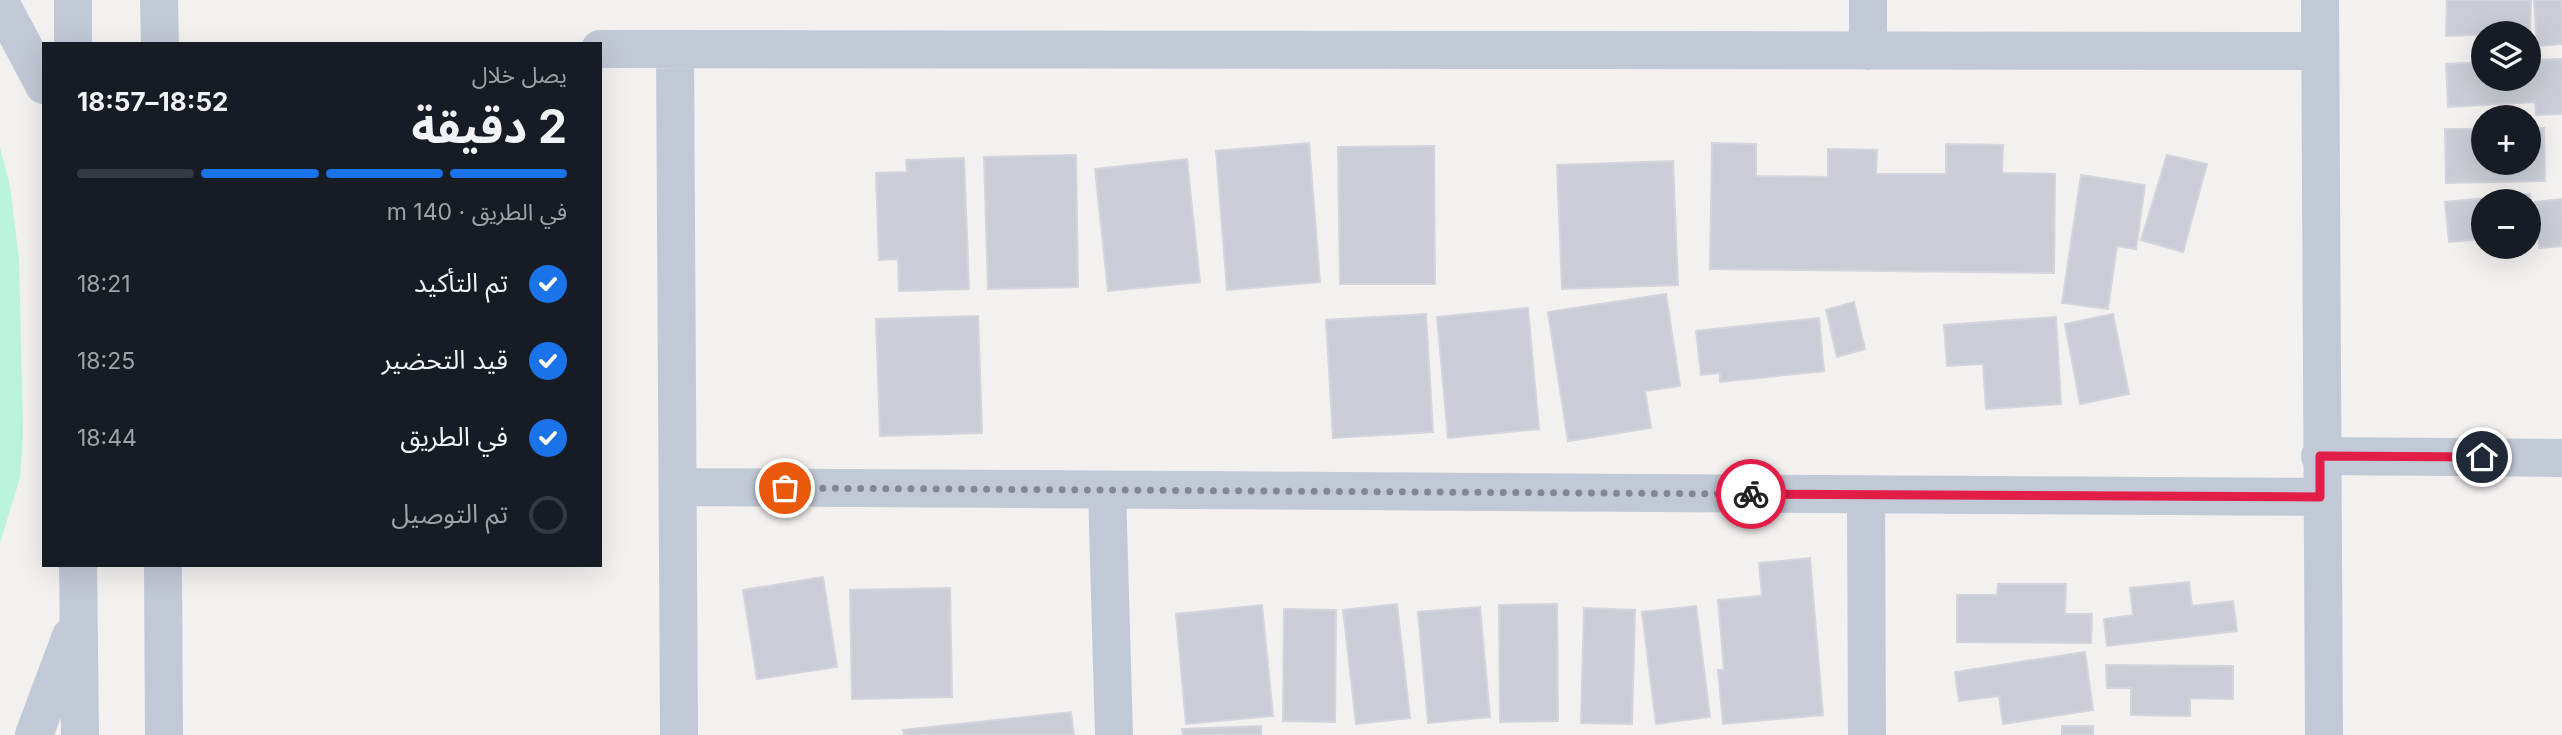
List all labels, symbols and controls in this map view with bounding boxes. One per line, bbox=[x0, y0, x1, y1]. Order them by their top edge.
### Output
map controls bbox=[2471, 21, 2541, 259]
button: layers bbox=[2471, 21, 2541, 91]
text: يصل خلال bbox=[472, 61, 567, 89]
text: 18:52–18:57 bbox=[77, 86, 228, 117]
text: 2 دقيقة bbox=[411, 98, 567, 154]
button: + bbox=[2471, 105, 2541, 175]
button: − bbox=[2471, 189, 2541, 259]
text: في الطريق · 140 m bbox=[387, 198, 567, 226]
icon: check bbox=[529, 265, 567, 303]
text: تم التأكيد bbox=[414, 267, 508, 298]
text: 18:21 bbox=[77, 270, 131, 298]
icon: check bbox=[529, 342, 567, 380]
text: قيد التحضير bbox=[382, 344, 508, 375]
text: 18:25 bbox=[77, 347, 135, 375]
icon: check bbox=[529, 419, 567, 457]
text: في الطريق bbox=[400, 421, 508, 452]
text: 18:44 bbox=[77, 424, 137, 452]
pin bbox=[2452, 427, 2512, 487]
icon: home bbox=[2463, 438, 2501, 476]
pin bbox=[755, 458, 815, 518]
courier bbox=[1716, 459, 1786, 529]
icon: bag bbox=[766, 469, 804, 507]
icon: bike bbox=[1732, 475, 1770, 513]
text: تم التوصيل bbox=[391, 498, 508, 529]

